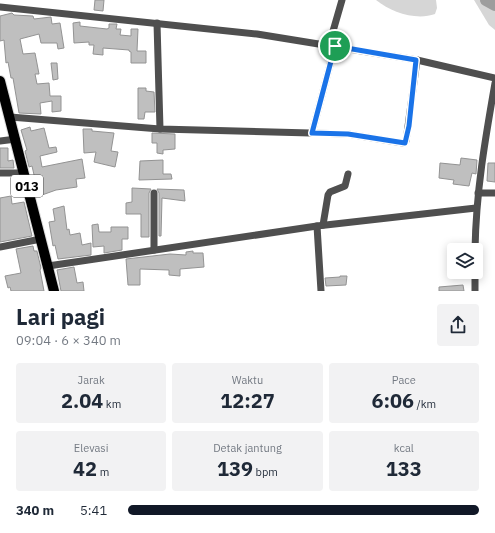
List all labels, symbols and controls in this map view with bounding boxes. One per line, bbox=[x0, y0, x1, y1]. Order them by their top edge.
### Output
pin bbox=[318, 29, 352, 63]
icon: arrive bbox=[324, 35, 346, 57]
road number: 013 bbox=[11, 175, 43, 197]
map controls bbox=[447, 243, 483, 279]
button: layers bbox=[447, 243, 483, 279]
text: Lari pagi bbox=[16, 302, 105, 331]
button: share bbox=[437, 304, 479, 346]
text: 09:04 · 6 × 340 m bbox=[16, 332, 121, 349]
text: Jarak bbox=[78, 373, 105, 387]
text: Waktu bbox=[232, 373, 263, 387]
text: Pace bbox=[392, 373, 416, 387]
text: 2.04 bbox=[61, 387, 103, 414]
text: 12:27 bbox=[220, 387, 275, 414]
text: 6:06 bbox=[371, 387, 414, 414]
text: km bbox=[103, 397, 121, 411]
text: /km bbox=[414, 397, 436, 411]
text: Elevasi bbox=[74, 441, 108, 455]
text: Detak jantung bbox=[213, 441, 282, 455]
text: kcal bbox=[394, 441, 414, 455]
text: 42 bbox=[73, 455, 97, 482]
text: 139 bbox=[217, 455, 253, 482]
text: 133 bbox=[386, 455, 422, 482]
text: m bbox=[97, 465, 109, 479]
text: bpm bbox=[253, 465, 278, 479]
text: 340 m bbox=[16, 502, 54, 519]
text: 5:41 bbox=[80, 502, 107, 519]

